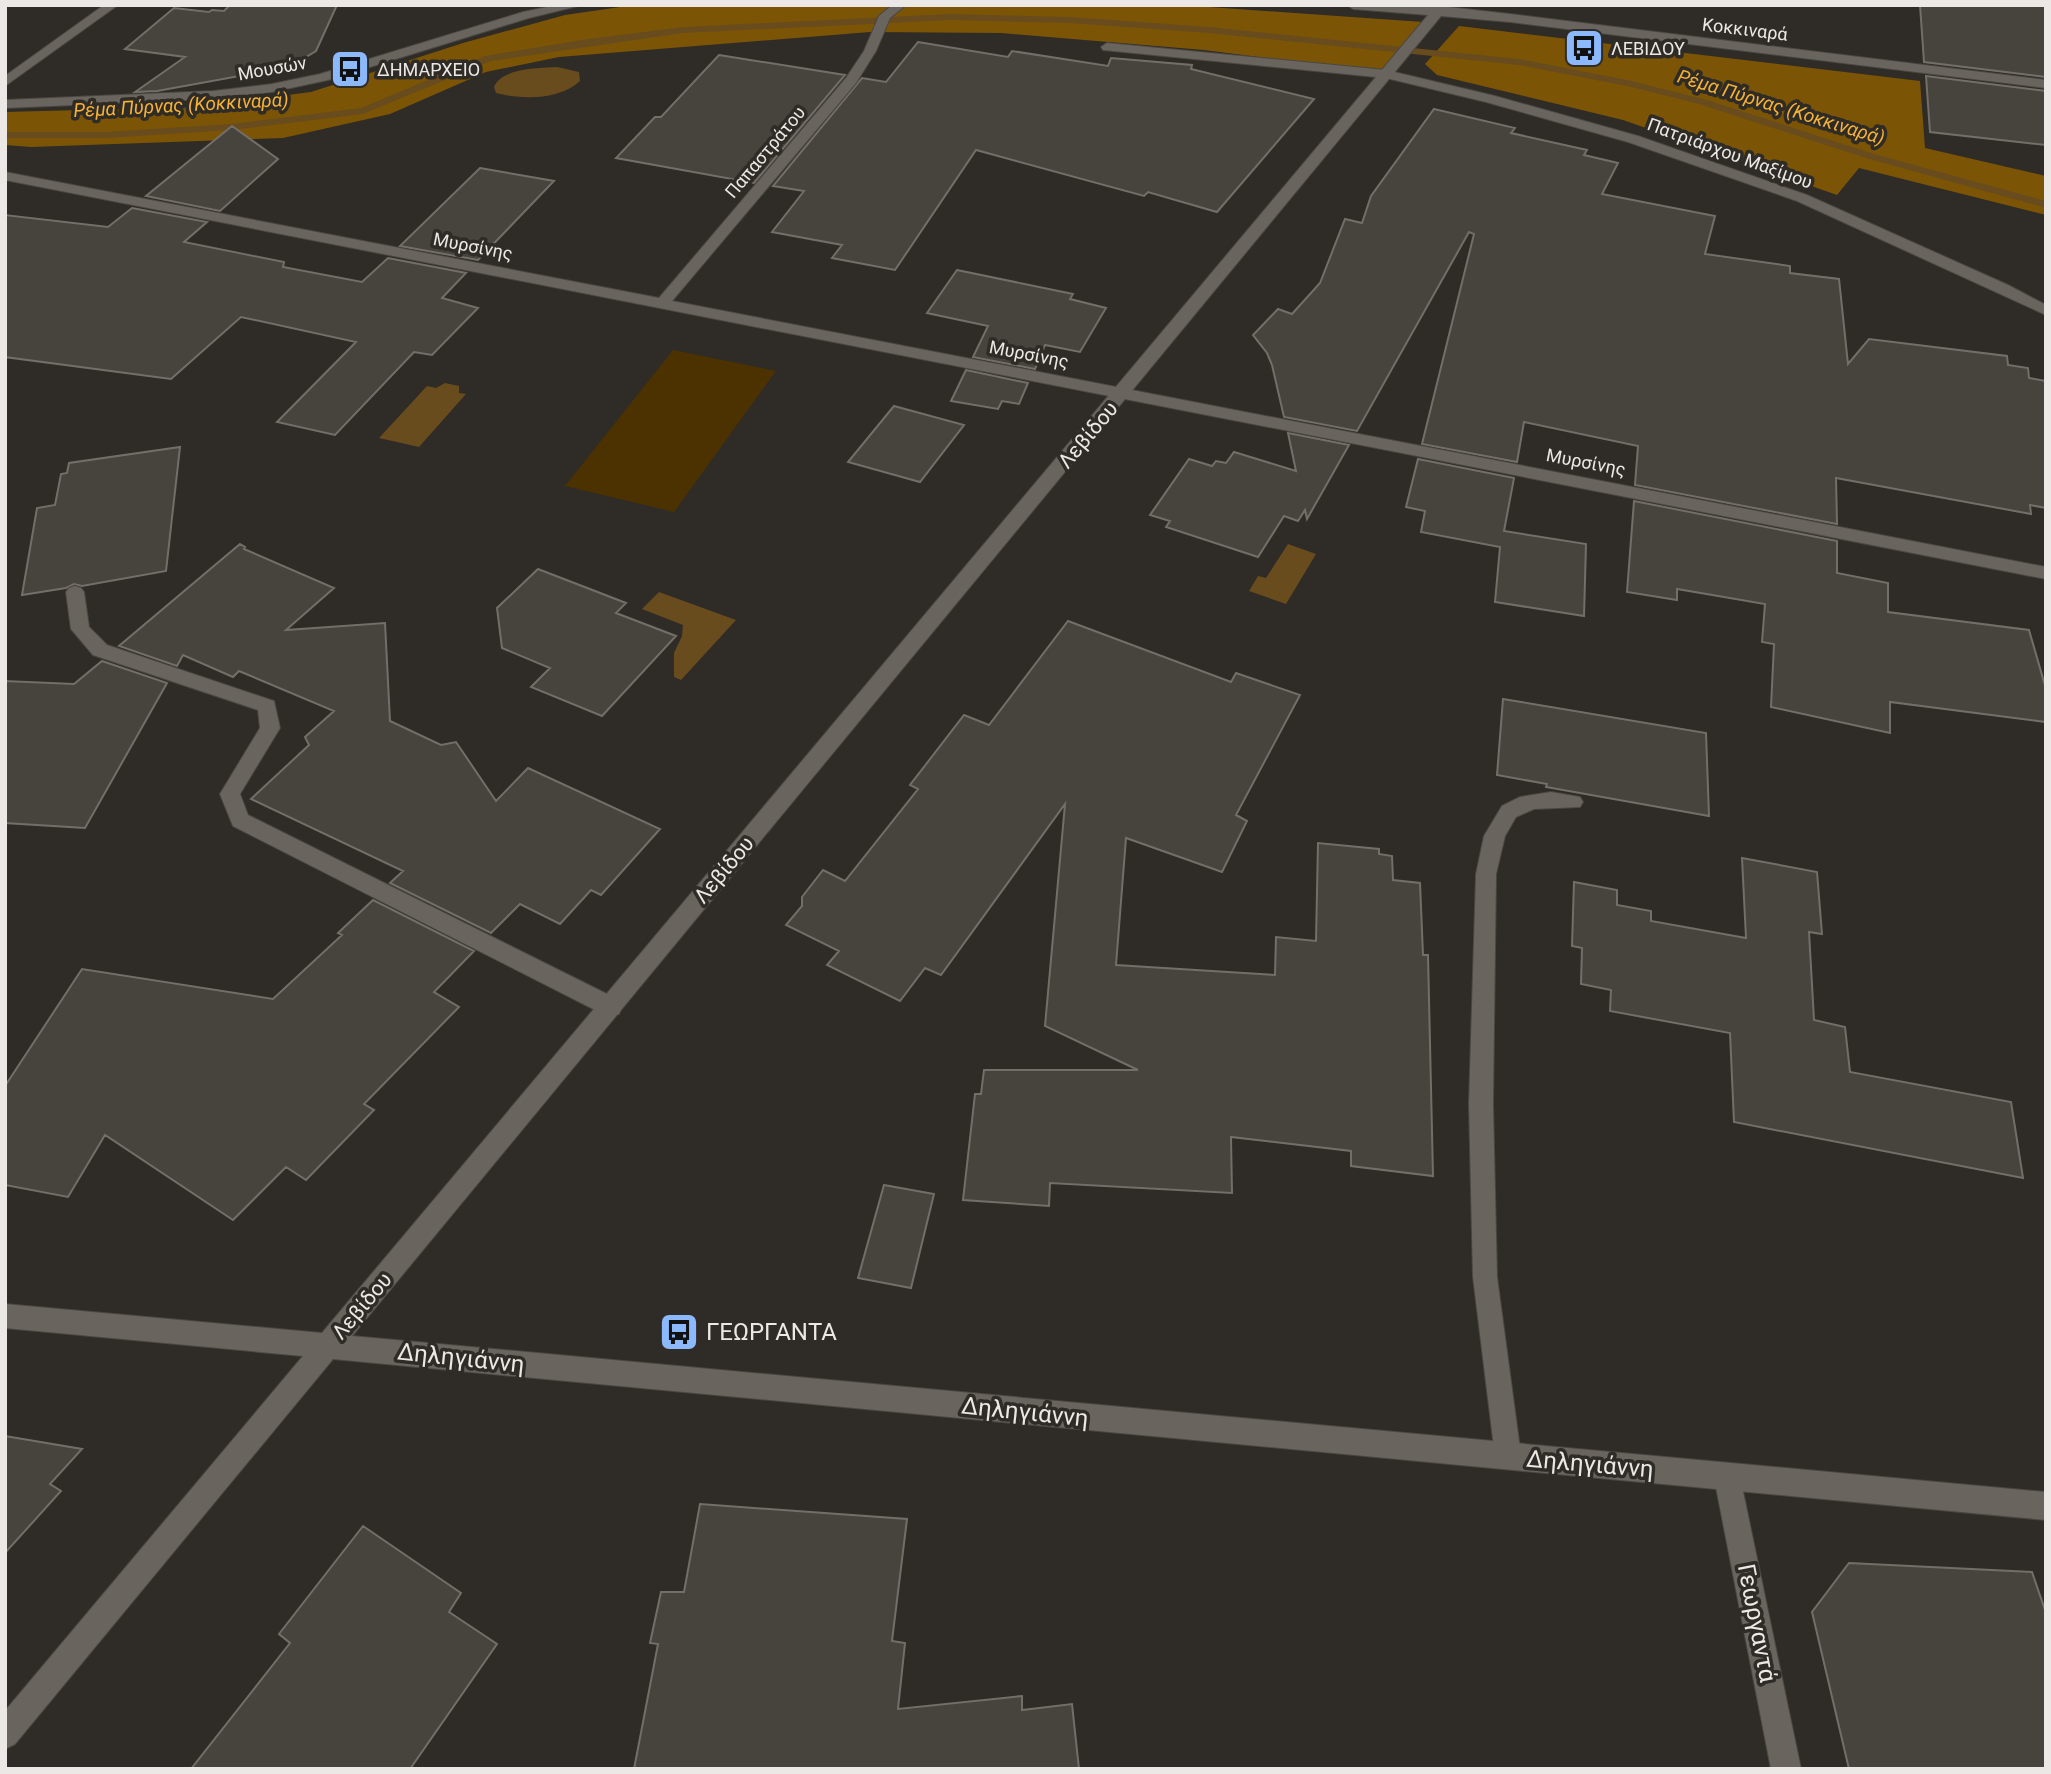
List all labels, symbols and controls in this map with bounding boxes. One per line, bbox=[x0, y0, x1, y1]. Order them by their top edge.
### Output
street label: Κοκκιναρά bbox=[1701, 13, 1790, 45]
bus stop icon: ΛΕΒΙΔΟΥ bbox=[1563, 27, 1605, 69]
place label: ΛΕΒΙΔΟΥ bbox=[1611, 38, 1685, 59]
bus stop icon: ΔΗΜΑΡΧΕΙΟ bbox=[329, 48, 371, 90]
street label: Μουσών bbox=[236, 52, 308, 84]
place label: ΔΗΜΑΡΧΕΙΟ bbox=[377, 59, 480, 80]
water label: Ρέμα Πύρνας (Κοκκιναρά) bbox=[1675, 65, 1887, 149]
water label: Ρέμα Πύρνας (Κοκκιναρά) bbox=[73, 88, 289, 122]
street label: Παπαστράτου bbox=[721, 102, 809, 202]
street label: Πατριάρχου Μαξίμου bbox=[1645, 113, 1815, 193]
street label: Μυρσίνης bbox=[432, 228, 514, 264]
street label: Μυρσίνης bbox=[988, 336, 1070, 372]
street label: Λεβίδου bbox=[1053, 397, 1123, 473]
street label: Μυρσίνης bbox=[1545, 444, 1627, 480]
street label: Λεβίδου bbox=[689, 832, 759, 908]
street label: Λεβίδου bbox=[327, 1268, 397, 1344]
bus stop icon: ΓΕΩΡΓΑΝΤΑ bbox=[658, 1311, 700, 1353]
place label: ΓΕΩΡΓΑΝΤΑ bbox=[706, 1318, 837, 1346]
street label: Δηληγιάννη bbox=[396, 1337, 526, 1379]
street label: Δηληγιάννη bbox=[960, 1391, 1090, 1433]
street label: Δηληγιάννη bbox=[1525, 1444, 1655, 1484]
street label: Γεωργαντά bbox=[1732, 1562, 1782, 1685]

